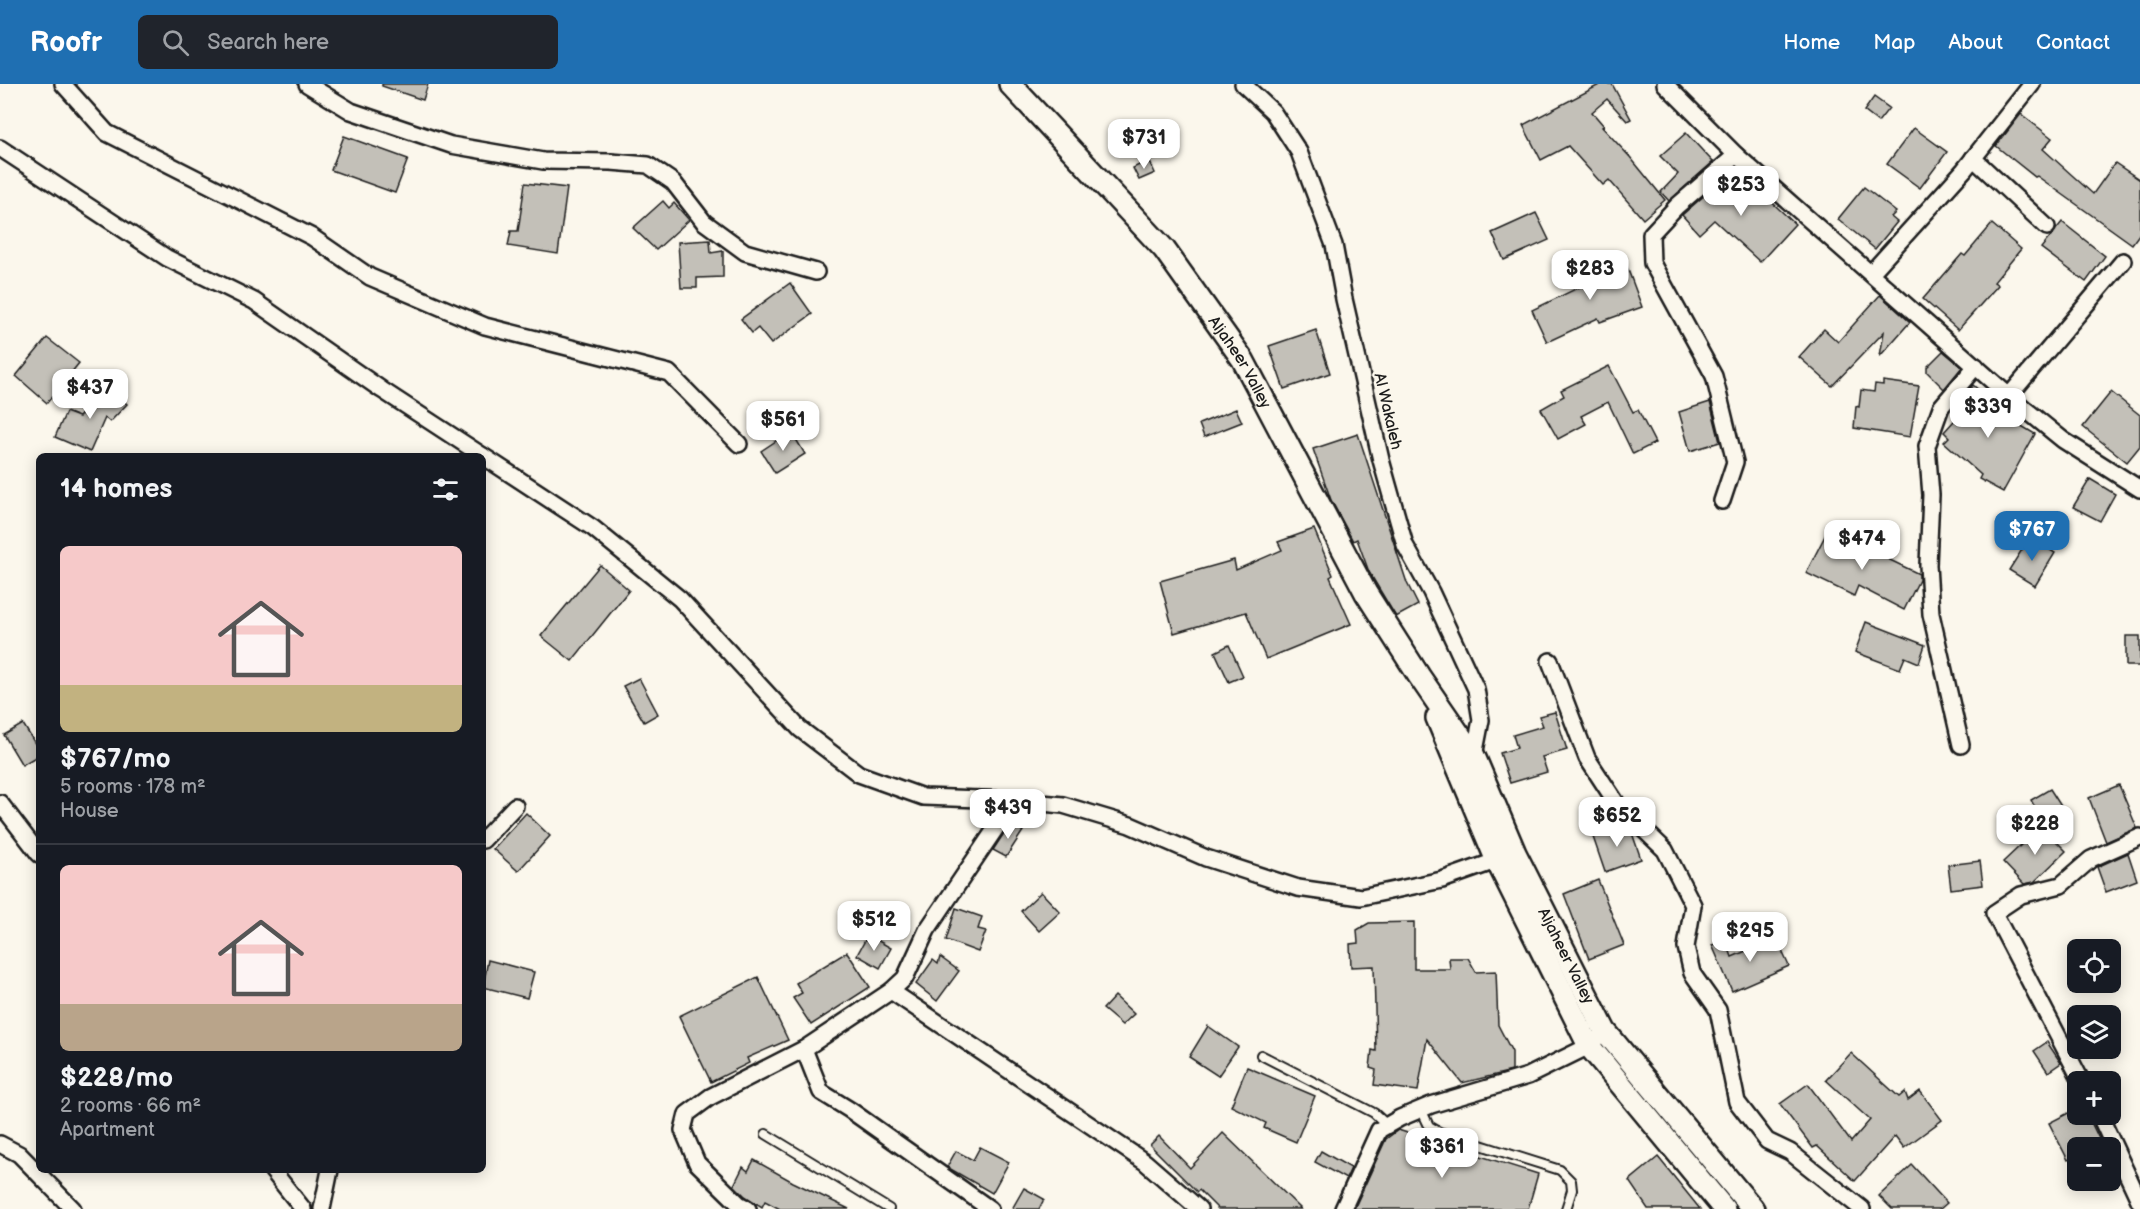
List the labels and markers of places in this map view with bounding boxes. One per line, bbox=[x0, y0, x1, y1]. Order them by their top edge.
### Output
pin: $731 bbox=[1108, 119, 1180, 170]
pin: $253 bbox=[1705, 166, 1777, 217]
pin: $283 bbox=[1554, 250, 1626, 301]
pin: $437 bbox=[54, 369, 126, 420]
pin: $339 bbox=[1952, 388, 2024, 439]
pin: $561 bbox=[747, 401, 819, 452]
pin: $767 bbox=[1996, 511, 2068, 562]
pin: $474 bbox=[1826, 520, 1898, 571]
pin: $439 bbox=[972, 789, 1044, 840]
pin: $652 bbox=[1581, 797, 1653, 848]
pin: $228 bbox=[1999, 805, 2071, 856]
pin: $512 bbox=[838, 901, 910, 952]
pin: $295 bbox=[1714, 912, 1786, 963]
pin: $361 bbox=[1406, 1128, 1478, 1179]

